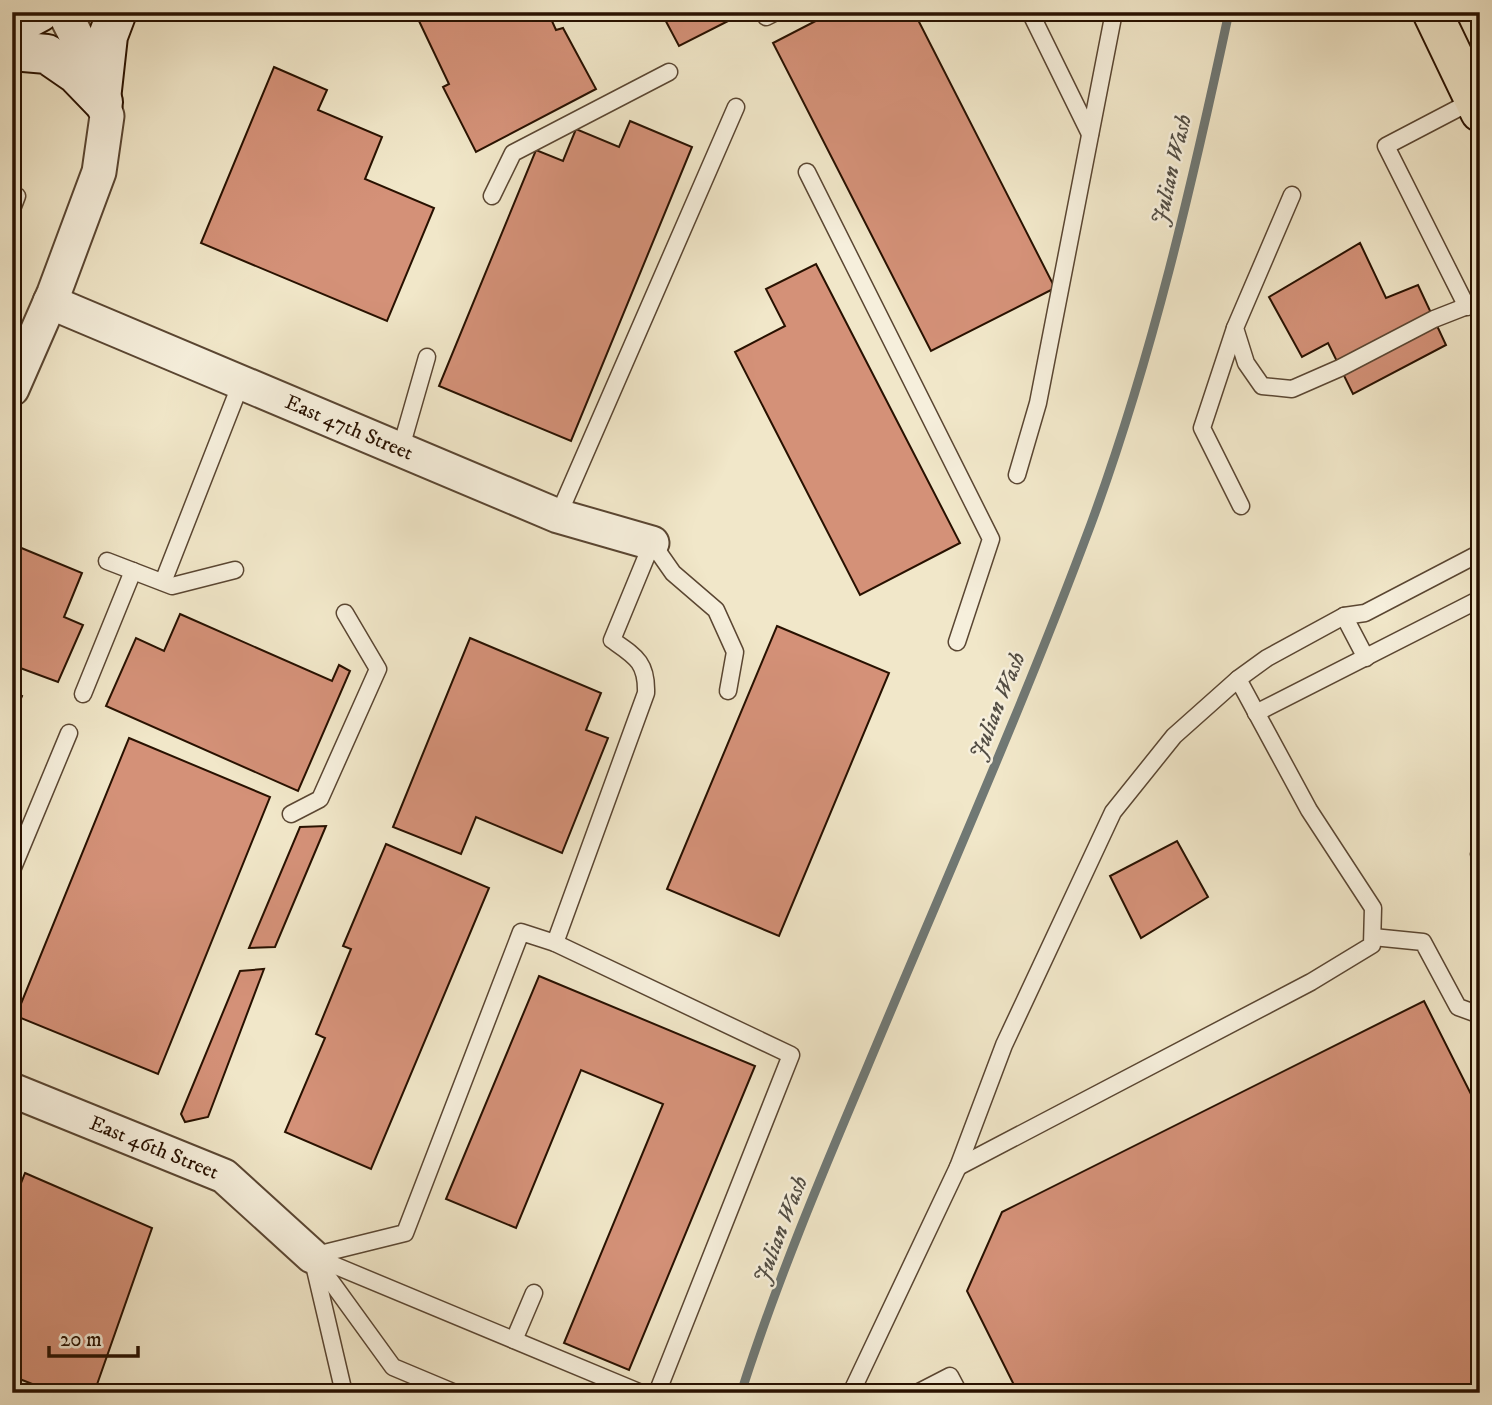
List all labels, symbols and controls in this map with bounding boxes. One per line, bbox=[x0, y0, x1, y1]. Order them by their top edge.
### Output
water label: Julian Wash bbox=[1145, 112, 1199, 228]
street label: East 47th Street bbox=[281, 389, 417, 467]
water label: Julian Wash bbox=[963, 648, 1033, 764]
street label: East 46th Street bbox=[86, 1110, 223, 1186]
water label: Julian Wash bbox=[747, 1172, 815, 1288]
scale bar bbox=[49, 1314, 138, 1358]
text: 20 m bbox=[60, 1327, 102, 1353]

